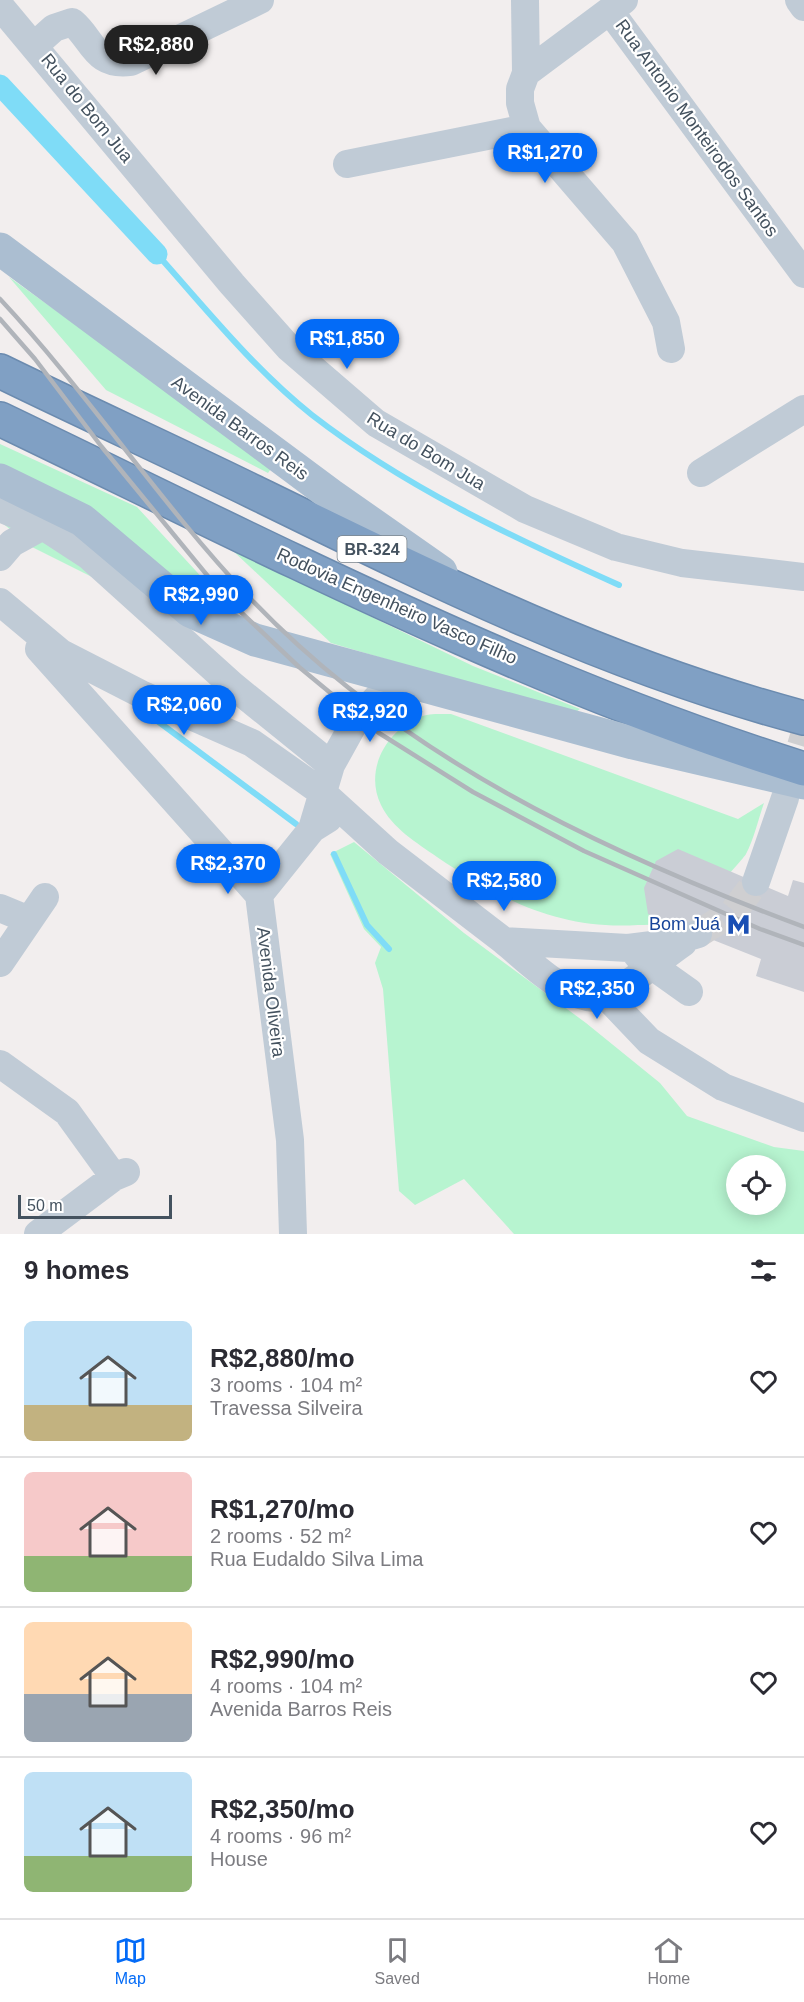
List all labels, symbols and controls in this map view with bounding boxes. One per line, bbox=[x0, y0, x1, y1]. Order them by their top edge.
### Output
street label: Rua Antonio Monteirodos Santos bbox=[612, 16, 782, 240]
pin: R$2,880 bbox=[101, 25, 211, 76]
text: R$2,880 bbox=[118, 33, 194, 55]
street label: Rua do Bom Jua bbox=[37, 50, 138, 167]
pin: R$1,270 bbox=[490, 133, 600, 184]
text: R$1,270 bbox=[507, 141, 583, 163]
pin: R$1,850 bbox=[292, 319, 402, 370]
text: R$1,850 bbox=[309, 327, 385, 349]
street label: Avenida Barros Reis bbox=[168, 372, 312, 484]
street label: Rua do Bom Jua bbox=[363, 408, 489, 495]
road number: BR-324 bbox=[338, 536, 406, 562]
street label: Rodovia Engenheiro Vasco Filho bbox=[274, 544, 520, 668]
pin: R$2,990 bbox=[146, 575, 256, 626]
text: R$2,990 bbox=[163, 583, 239, 605]
pin: R$2,060 bbox=[129, 685, 239, 736]
pin: R$2,920 bbox=[315, 692, 425, 743]
text: R$2,060 bbox=[146, 693, 222, 715]
text: R$2,920 bbox=[332, 700, 408, 722]
pin: R$2,370 bbox=[173, 844, 283, 895]
text: R$2,370 bbox=[190, 852, 266, 874]
pin: R$2,580 bbox=[449, 861, 559, 912]
text: R$2,580 bbox=[466, 869, 542, 891]
metro station icon: Bom Juá bbox=[725, 911, 751, 937]
place label: Bom Juá bbox=[649, 914, 721, 934]
street label: Avenida Oliveira bbox=[253, 926, 289, 1059]
pin: R$2,350 bbox=[542, 969, 652, 1020]
text: R$2,350 bbox=[559, 977, 635, 999]
map controls bbox=[726, 1155, 786, 1215]
button: locate bbox=[726, 1155, 786, 1215]
scale bar bbox=[18, 1192, 172, 1220]
text: 50 m bbox=[27, 1197, 63, 1214]
icon: filters bbox=[747, 1254, 780, 1287]
text: 9 homes bbox=[24, 1255, 130, 1285]
text: R$2,880/mo bbox=[210, 1343, 355, 1373]
icon: home bbox=[72, 1345, 144, 1417]
icon: heart bbox=[747, 1365, 780, 1398]
text: 3 rooms · 104 m² bbox=[210, 1374, 362, 1396]
text: Travessa Silveira bbox=[210, 1397, 363, 1419]
text: R$1,270/mo bbox=[210, 1494, 355, 1524]
icon: home bbox=[72, 1496, 144, 1568]
icon: heart bbox=[747, 1516, 780, 1549]
text: 2 rooms · 52 m² bbox=[210, 1525, 351, 1547]
text: Rua Eudaldo Silva Lima bbox=[210, 1548, 423, 1570]
text: R$2,990/mo bbox=[210, 1644, 355, 1674]
icon: home bbox=[72, 1646, 144, 1718]
icon: heart bbox=[747, 1666, 780, 1699]
text: 4 rooms · 104 m² bbox=[210, 1675, 362, 1697]
text: Avenida Barros Reis bbox=[210, 1698, 392, 1720]
text: R$2,350/mo bbox=[210, 1794, 355, 1824]
icon: home bbox=[72, 1796, 144, 1868]
icon: heart bbox=[747, 1816, 780, 1849]
text: 4 rooms · 96 m² bbox=[210, 1825, 351, 1847]
text: House bbox=[210, 1848, 268, 1870]
tab: Map bbox=[114, 1934, 147, 1988]
tab: Saved bbox=[374, 1934, 420, 1988]
tab: Home bbox=[647, 1934, 690, 1988]

